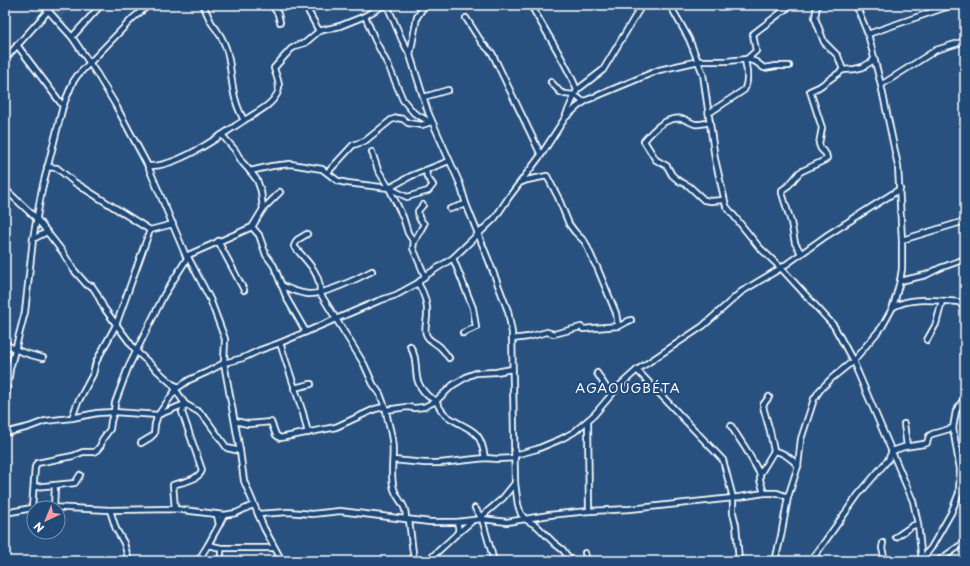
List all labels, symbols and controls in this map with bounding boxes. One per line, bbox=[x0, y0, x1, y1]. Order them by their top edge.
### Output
district label: AGAOUGBÉTA bbox=[575, 378, 681, 397]
north arrow bbox=[26, 500, 66, 540]
text: N bbox=[29, 518, 48, 537]

